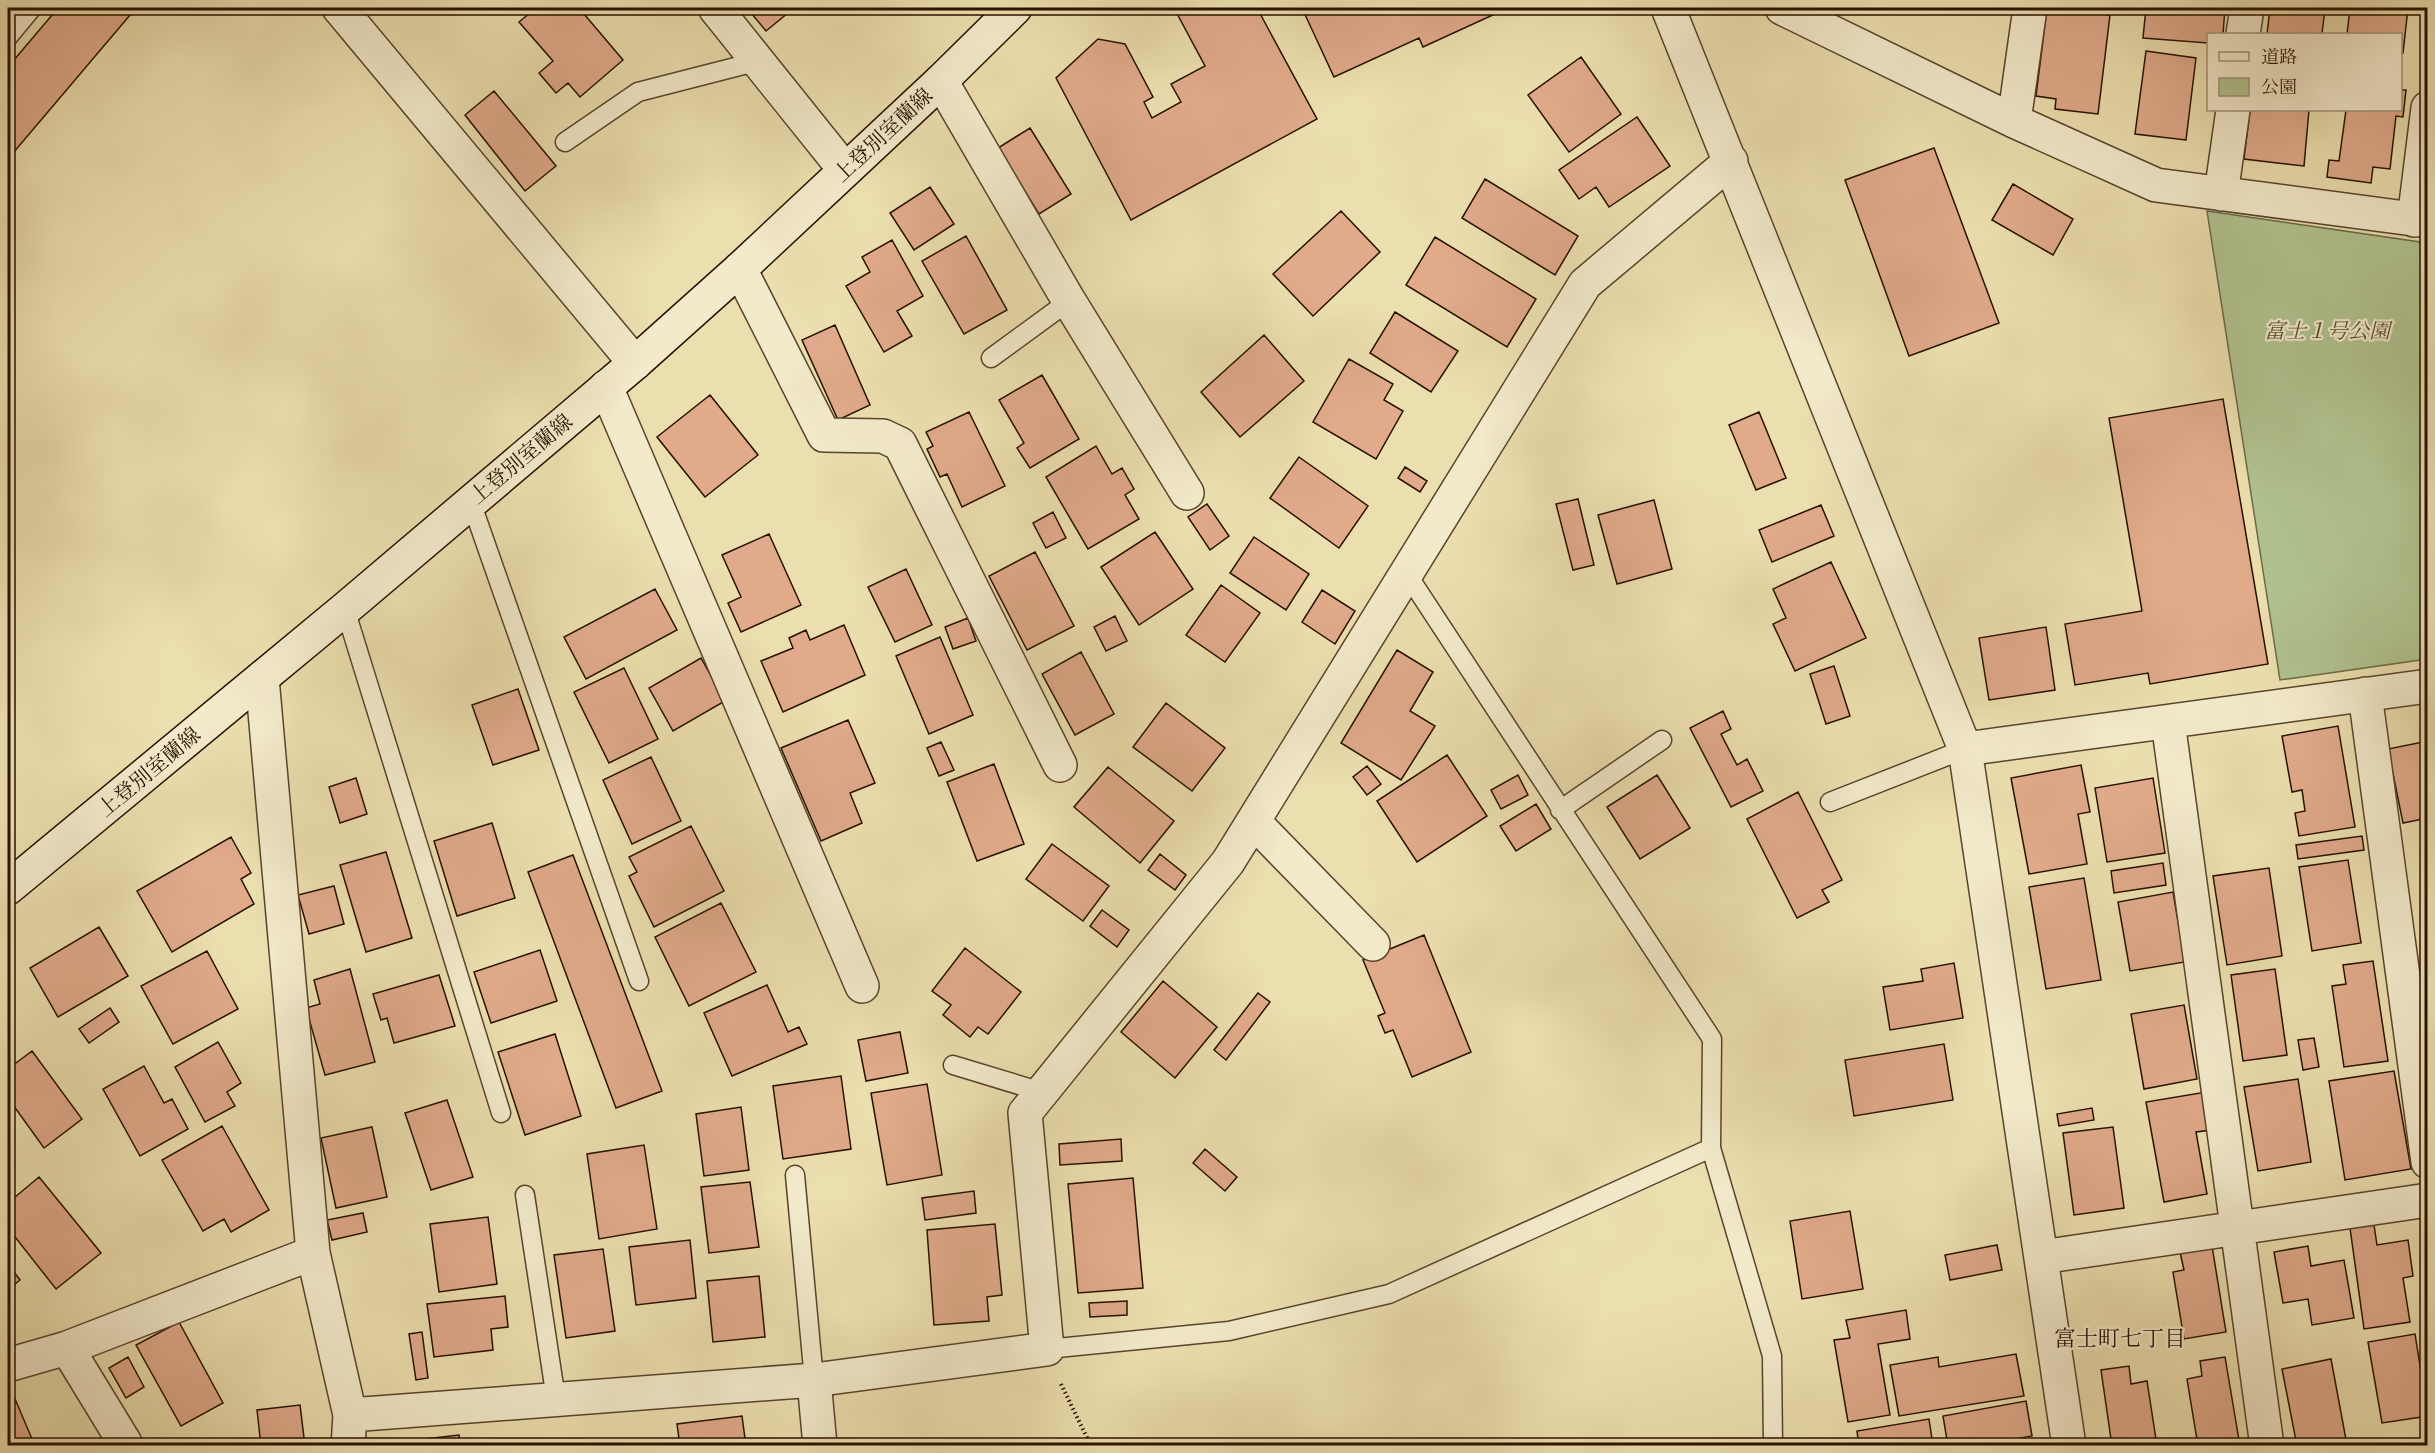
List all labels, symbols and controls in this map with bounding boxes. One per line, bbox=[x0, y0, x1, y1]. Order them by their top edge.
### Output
legend bbox=[2207, 33, 2402, 111]
text: 道路 bbox=[2261, 46, 2297, 68]
text: 公園 bbox=[2261, 76, 2297, 98]
street label: 上登別室蘭線 bbox=[828, 83, 938, 187]
park label: 富士１号公園 bbox=[2264, 318, 2393, 344]
street label: 上登別室蘭線 bbox=[464, 409, 578, 509]
street label: 上登別室蘭線 bbox=[92, 722, 206, 822]
district label: 富士町七丁目 bbox=[2054, 1325, 2186, 1352]

